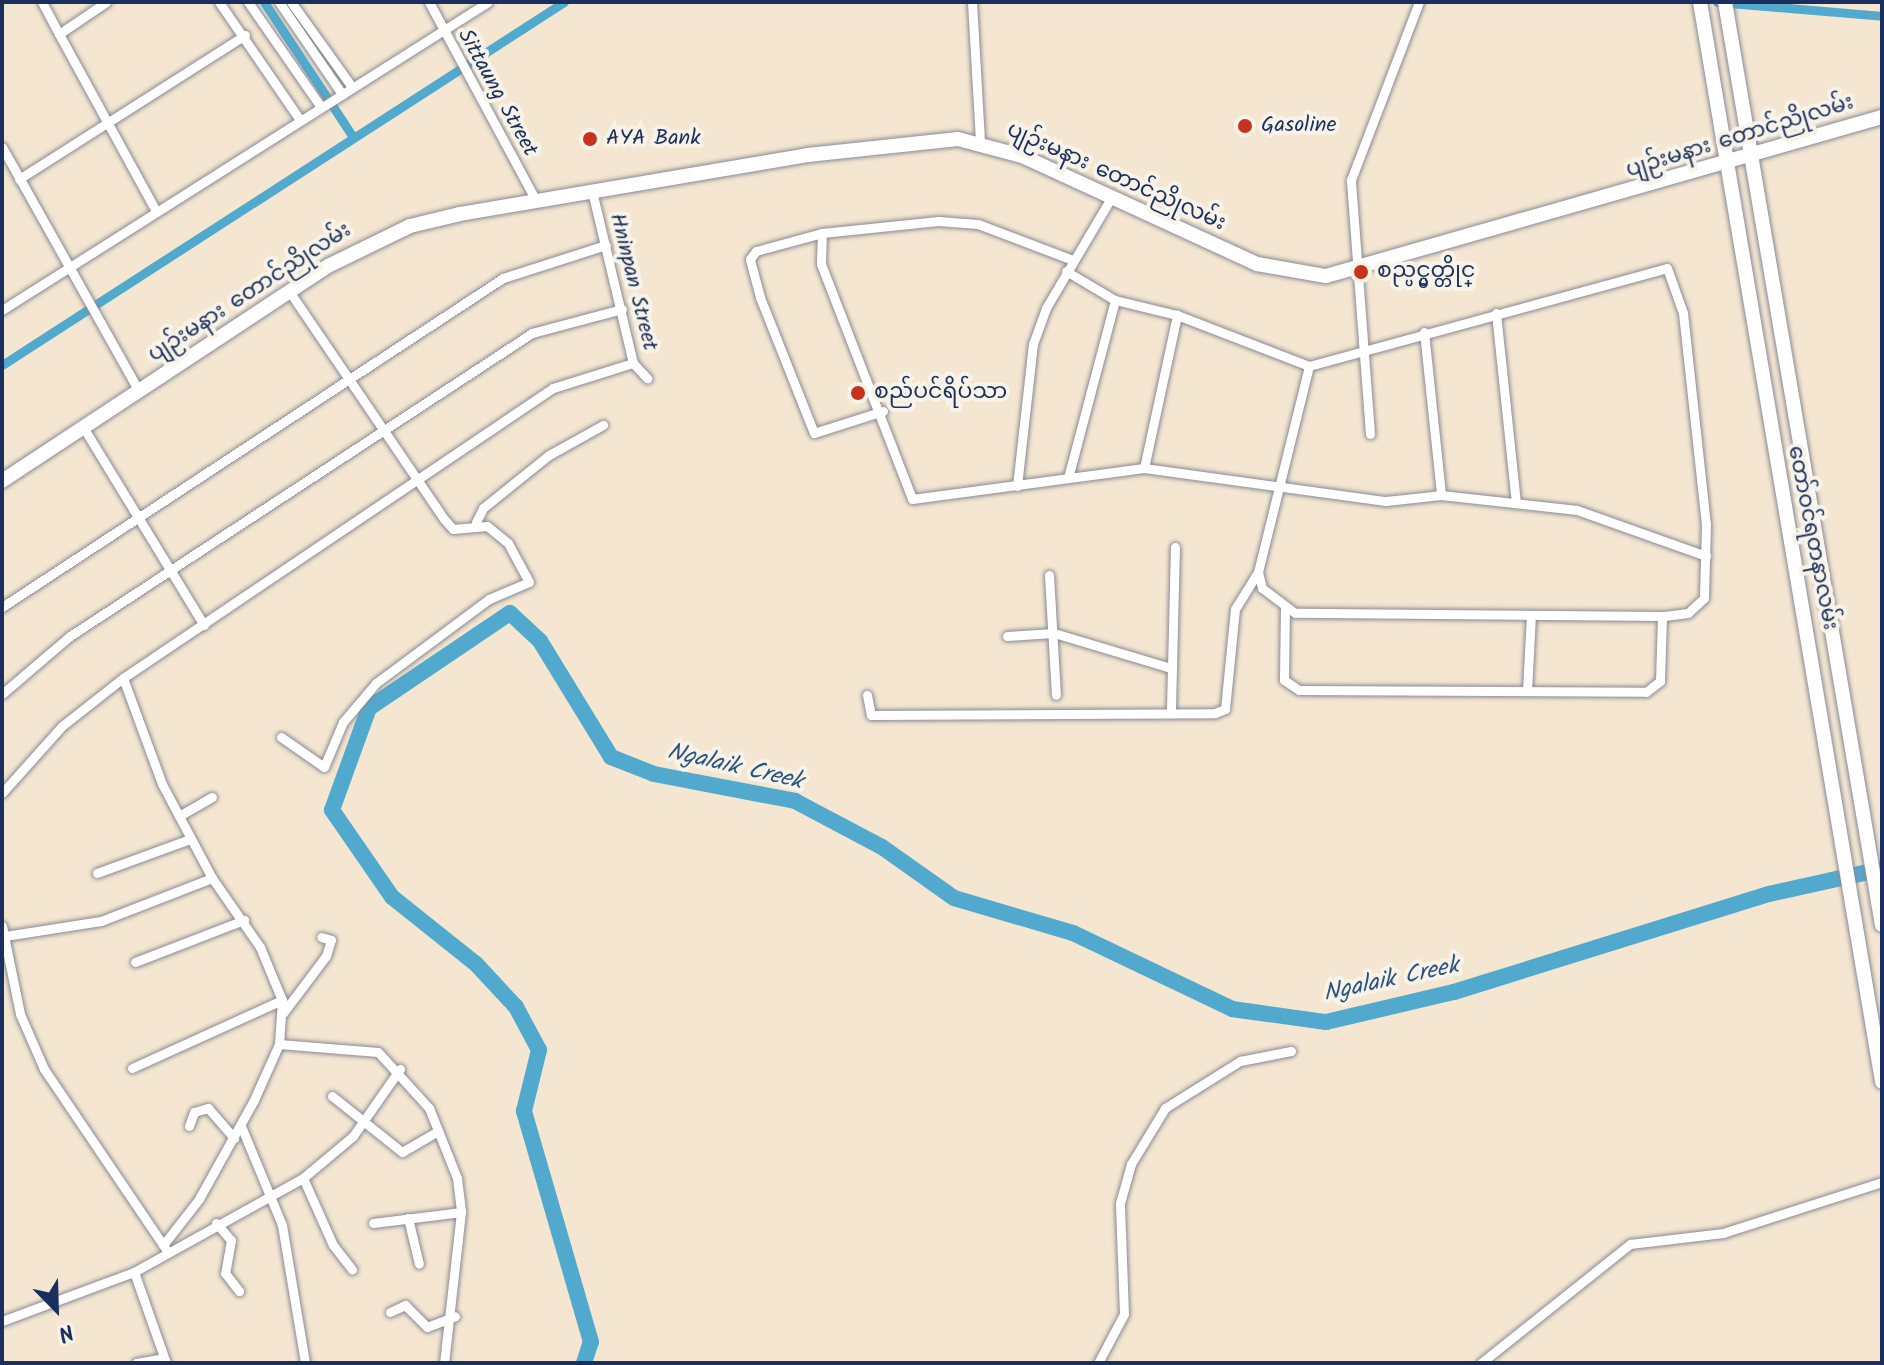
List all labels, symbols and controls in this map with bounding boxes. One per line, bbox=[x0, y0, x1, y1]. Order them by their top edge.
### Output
street label: Sittaung Street bbox=[451, 25, 543, 161]
street label: ပျဉ်းမနား တောင်ညိုလမ်း bbox=[1623, 90, 1857, 184]
place label: Gasoline bbox=[1261, 113, 1336, 139]
street label: ပျဉ်းမနား တောင်ညိုလမ်း bbox=[1003, 117, 1229, 237]
marker: Gasoline bbox=[1236, 117, 1254, 135]
place label: AYA Bank bbox=[606, 126, 701, 152]
marker: AYA Bank bbox=[581, 130, 599, 148]
street label: Hninpan Street bbox=[603, 211, 663, 353]
street label: ပျဉ်းမနား တောင်ညိုလမ်း bbox=[144, 218, 356, 368]
place label: စည္ပင္မွတ္တိုင္ bbox=[1377, 259, 1475, 285]
marker: စည္ပင္မွတ္တိုင္ bbox=[1352, 263, 1370, 281]
place label: စည်ပင်ရိပ်သာ bbox=[874, 380, 1007, 406]
marker: စည်ပင်ရိပ်သာ bbox=[849, 384, 867, 402]
street label: တော်ဝင်ရတနာလမ်း bbox=[1781, 444, 1843, 632]
water label: Ngalaik Creek bbox=[665, 737, 805, 797]
water label: Ngalaik Creek bbox=[1321, 952, 1461, 1008]
north arrow bbox=[16, 1269, 96, 1349]
text: N bbox=[52, 1313, 79, 1350]

